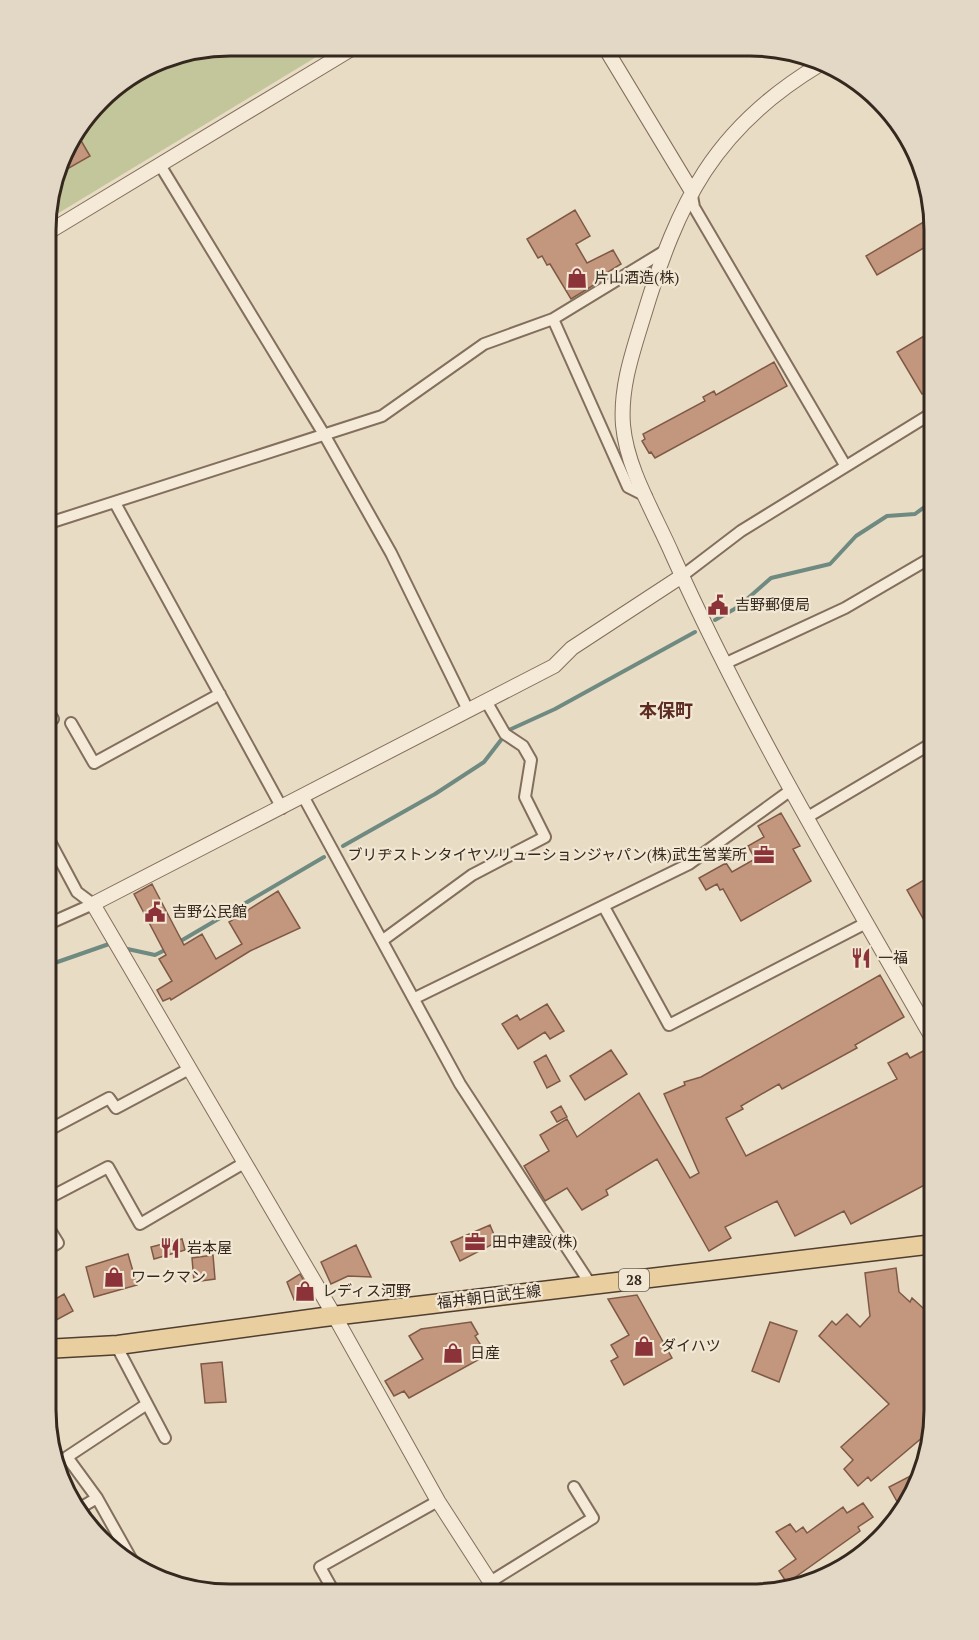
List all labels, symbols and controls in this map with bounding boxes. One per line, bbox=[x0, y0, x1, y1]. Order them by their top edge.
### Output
shop icon: 片山酒造(株) bbox=[565, 266, 589, 290]
place label: 片山酒造(株) bbox=[594, 267, 679, 287]
public building icon: 吉野郵便局 bbox=[706, 593, 730, 617]
place label: 吉野郵便局 bbox=[735, 594, 810, 614]
district label: 本保町 bbox=[639, 698, 693, 722]
office icon: ブリヂストンタイヤソリューションジャパン(株)武生営業所 bbox=[752, 843, 776, 867]
place label: ブリヂストンタイヤソリューションジャパン(株)武生営業所 bbox=[347, 844, 747, 864]
public building icon: 吉野公民館 bbox=[143, 900, 167, 924]
place label: 吉野公民館 bbox=[172, 901, 247, 921]
restaurant icon: 一福 bbox=[849, 946, 873, 970]
place label: 一福 bbox=[878, 947, 908, 967]
office icon: 田中建設(株) bbox=[463, 1230, 487, 1254]
place label: 田中建設(株) bbox=[492, 1231, 577, 1251]
restaurant icon: 岩本屋 bbox=[158, 1236, 182, 1260]
place label: 岩本屋 bbox=[187, 1237, 232, 1257]
shop icon: ワークマン bbox=[102, 1265, 126, 1289]
place label: ワークマン bbox=[131, 1266, 206, 1286]
road number: 28 bbox=[619, 1269, 649, 1291]
shop icon: レディス河野 bbox=[293, 1279, 317, 1303]
place label: レディス河野 bbox=[322, 1280, 411, 1300]
street label: 福井朝日武生線 bbox=[436, 1280, 542, 1312]
shop icon: ダイハツ bbox=[632, 1334, 656, 1358]
place label: ダイハツ bbox=[661, 1335, 721, 1355]
shop icon: 日産 bbox=[441, 1341, 465, 1365]
place label: 日産 bbox=[470, 1342, 500, 1362]

